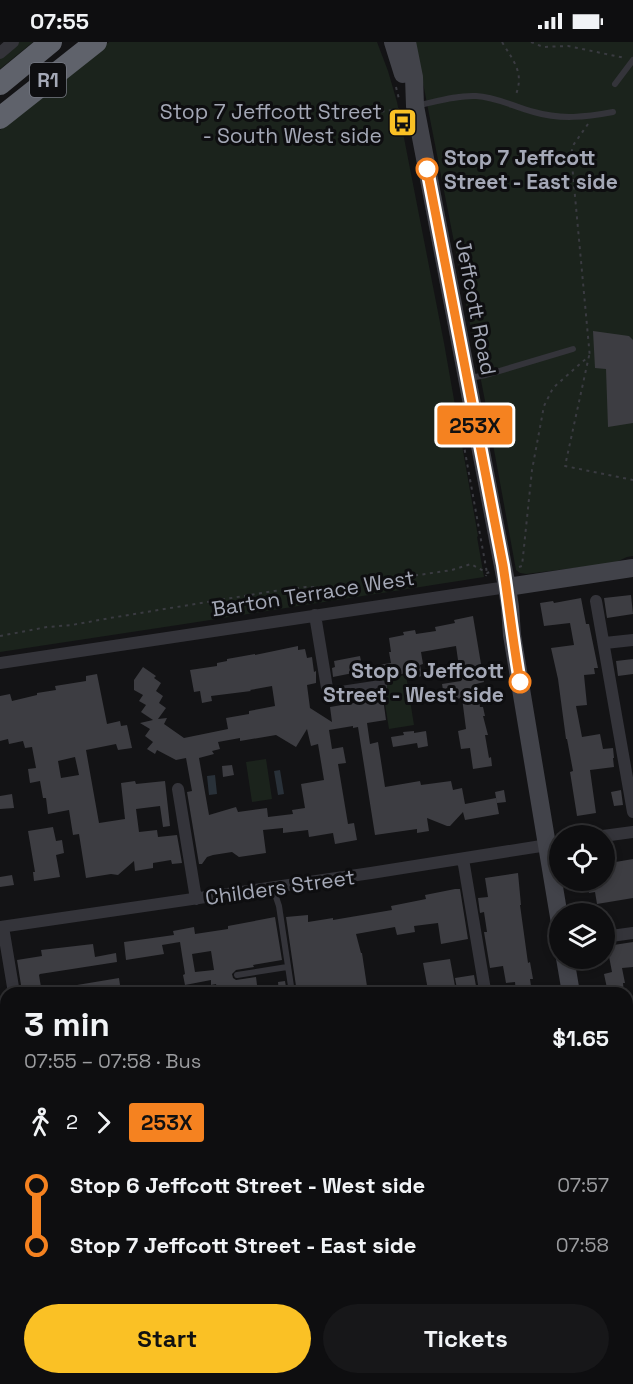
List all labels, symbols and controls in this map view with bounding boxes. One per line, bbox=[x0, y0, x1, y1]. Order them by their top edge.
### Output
text: 07:55 bbox=[30, 7, 89, 35]
road number: R1 bbox=[30, 63, 66, 97]
place label: Stop 7 Jeffcott Street - South West side bbox=[160, 98, 382, 149]
bus stop icon: Stop 7 Jeffcott Street - South West side bbox=[387, 107, 419, 139]
place label: Stop 7 Jeffcott Street - East side bbox=[444, 144, 618, 195]
marker: Stop 7 Jeffcott Street - East side bbox=[416, 158, 438, 180]
street label: Jeffcott Road bbox=[450, 237, 502, 377]
line badge: 253X bbox=[433, 406, 517, 445]
text: 253X bbox=[449, 412, 501, 439]
street label: Barton Terrace West bbox=[210, 564, 416, 622]
place label: Stop 6 Jeffcott Street - West side bbox=[323, 657, 504, 708]
marker: Stop 6 Jeffcott Street - West side bbox=[509, 671, 531, 693]
map controls bbox=[549, 825, 615, 969]
button: locate bbox=[549, 825, 615, 891]
street label: Childers Street bbox=[203, 863, 357, 911]
button: layers bbox=[549, 903, 615, 969]
text: 3 min bbox=[24, 1004, 110, 1046]
text: $1.65 bbox=[553, 1024, 609, 1052]
text: 07:55 – 07:58 · Bus bbox=[24, 1048, 201, 1074]
icon: walk bbox=[24, 1106, 57, 1139]
icon: forward bbox=[87, 1106, 120, 1139]
text: 2 bbox=[66, 1109, 78, 1135]
text: 253X bbox=[141, 1109, 192, 1136]
text: Stop 6 Jeffcott Street - West side bbox=[70, 1171, 425, 1199]
text: 07:57 bbox=[557, 1172, 609, 1198]
text: Stop 7 Jeffcott Street - East side bbox=[70, 1231, 416, 1259]
text: 07:58 bbox=[556, 1232, 609, 1258]
button: Start bbox=[24, 1304, 311, 1373]
button: Tickets bbox=[323, 1304, 609, 1373]

